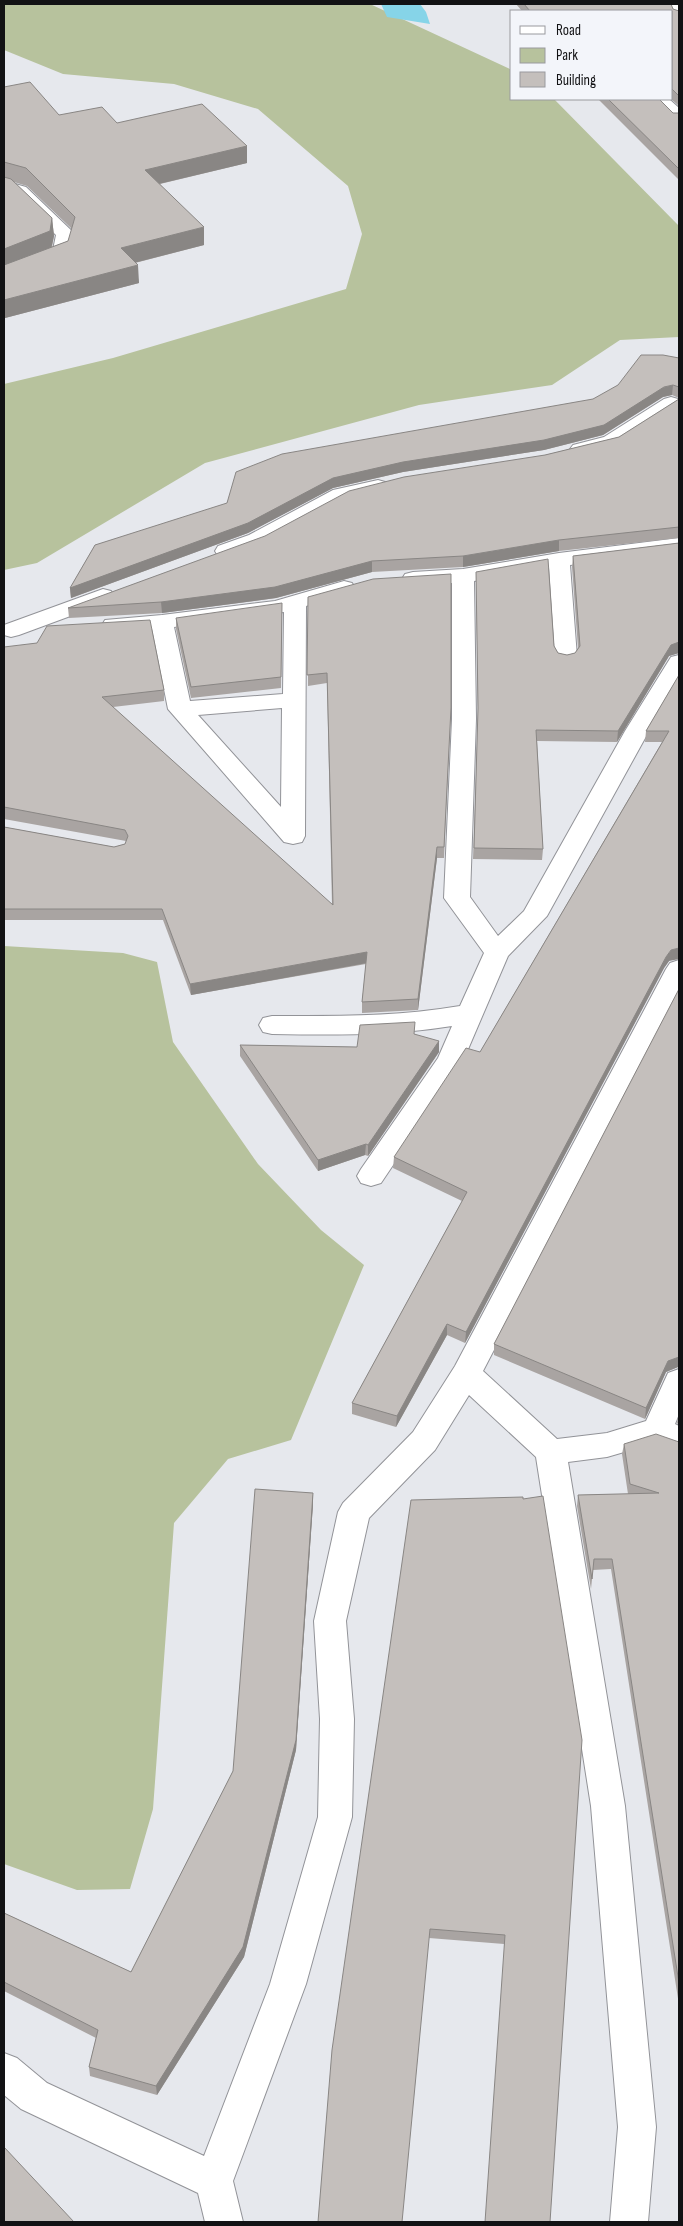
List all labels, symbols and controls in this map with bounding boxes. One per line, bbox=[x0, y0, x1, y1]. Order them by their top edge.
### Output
legend bbox=[510, 10, 673, 100]
text: Road bbox=[556, 21, 581, 40]
text: Park bbox=[556, 46, 578, 65]
text: Building bbox=[556, 71, 596, 90]

